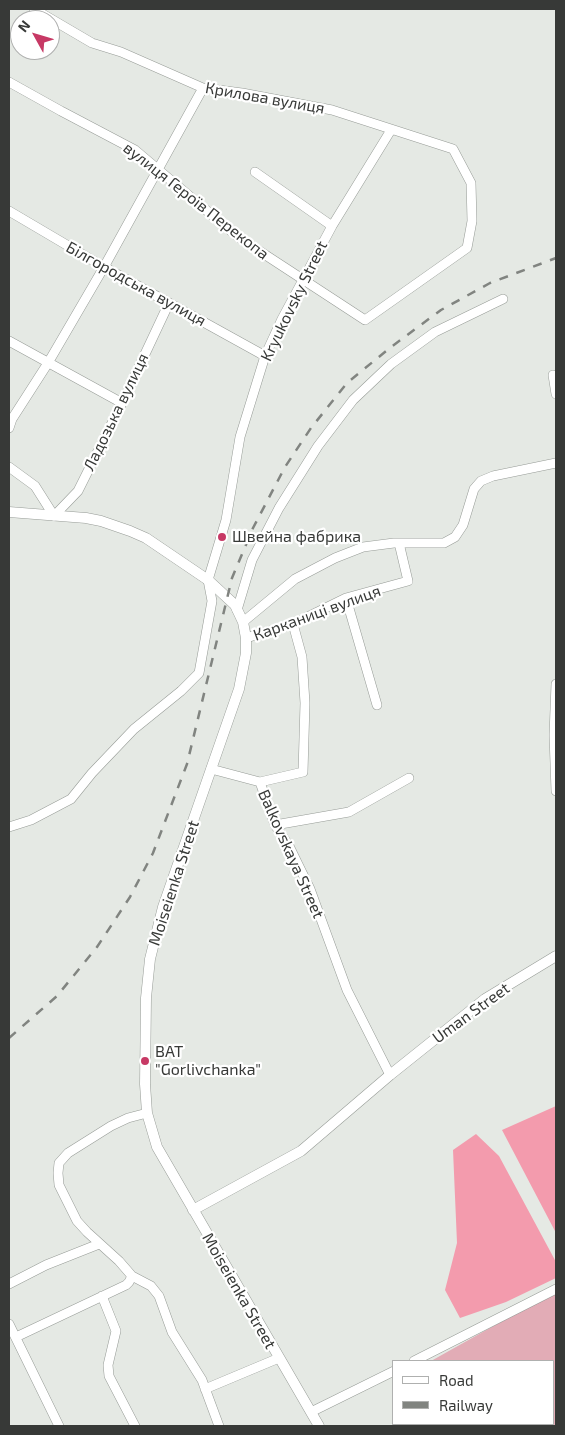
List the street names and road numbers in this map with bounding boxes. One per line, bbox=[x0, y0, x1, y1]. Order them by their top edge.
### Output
street label: Крилова вулиця bbox=[204, 78, 326, 118]
street label: вулиця Героїв Перекопа bbox=[119, 138, 273, 264]
street label: Білгородська вулиця bbox=[63, 238, 209, 330]
street label: Kryukovsky Street bbox=[257, 238, 331, 364]
street label: Ладозька вулиця bbox=[79, 350, 153, 474]
street label: Карканиці вулиця bbox=[251, 581, 383, 645]
street label: Balkovskaya Street bbox=[254, 787, 328, 921]
street label: Moiseienka Street bbox=[145, 818, 203, 948]
street label: Uman Street bbox=[429, 979, 513, 1047]
street label: Moiseienka Street bbox=[198, 1230, 280, 1352]

